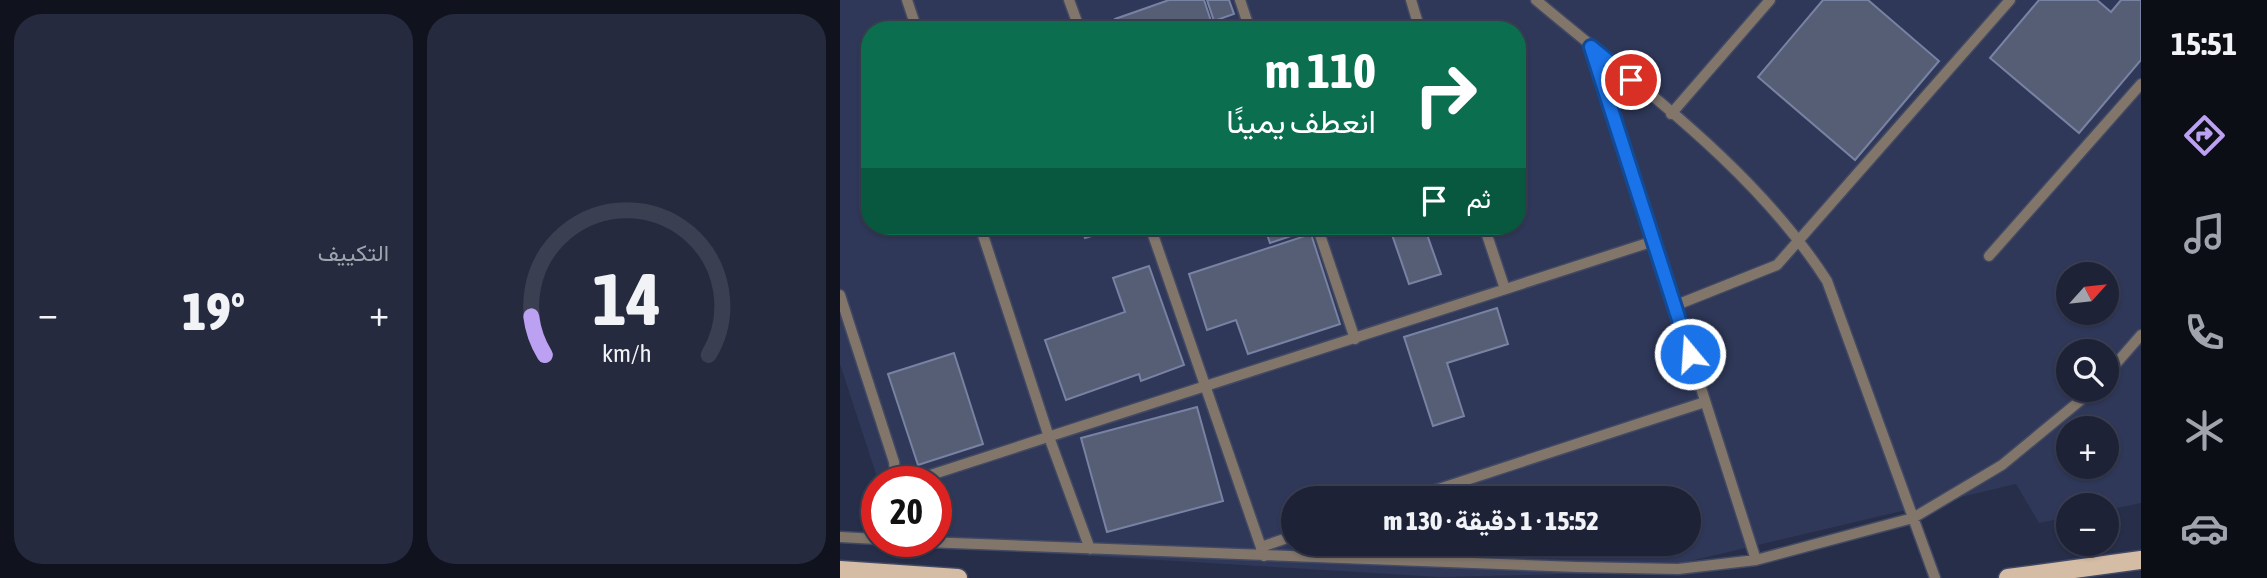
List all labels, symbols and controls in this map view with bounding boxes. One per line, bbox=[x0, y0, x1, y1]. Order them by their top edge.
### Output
text: 15:51 bbox=[2171, 25, 2237, 62]
text: 110 m bbox=[1265, 42, 1376, 98]
icon: right bbox=[1400, 49, 1491, 140]
pin bbox=[1601, 50, 1661, 110]
icon: arrive bbox=[1612, 61, 1650, 99]
text: انعطف يمينًا bbox=[1226, 103, 1376, 140]
icon: directions bbox=[2180, 111, 2229, 160]
icon: arrive bbox=[1415, 182, 1453, 220]
text: ثم bbox=[1467, 184, 1491, 214]
icon: music bbox=[2180, 209, 2229, 258]
text: التكييف bbox=[318, 240, 389, 266]
text: 14 bbox=[592, 257, 661, 340]
north arrow bbox=[2056, 262, 2119, 326]
map controls bbox=[2056, 262, 2119, 556]
text: 19° bbox=[182, 281, 245, 341]
text: − bbox=[38, 291, 58, 334]
text: + bbox=[369, 291, 389, 334]
icon: phone bbox=[2180, 308, 2229, 357]
position arrow bbox=[1653, 317, 1727, 391]
text: km/h bbox=[602, 339, 651, 367]
button: search bbox=[2056, 339, 2119, 402]
icon: climate bbox=[2180, 406, 2229, 455]
button: + bbox=[2056, 416, 2119, 479]
speed limit sign: 20 bbox=[861, 466, 952, 557]
button: − bbox=[2056, 493, 2119, 556]
icon: car bbox=[2180, 504, 2229, 553]
text: 15:52 · 1 دقيقة · 130 m bbox=[1383, 506, 1599, 536]

